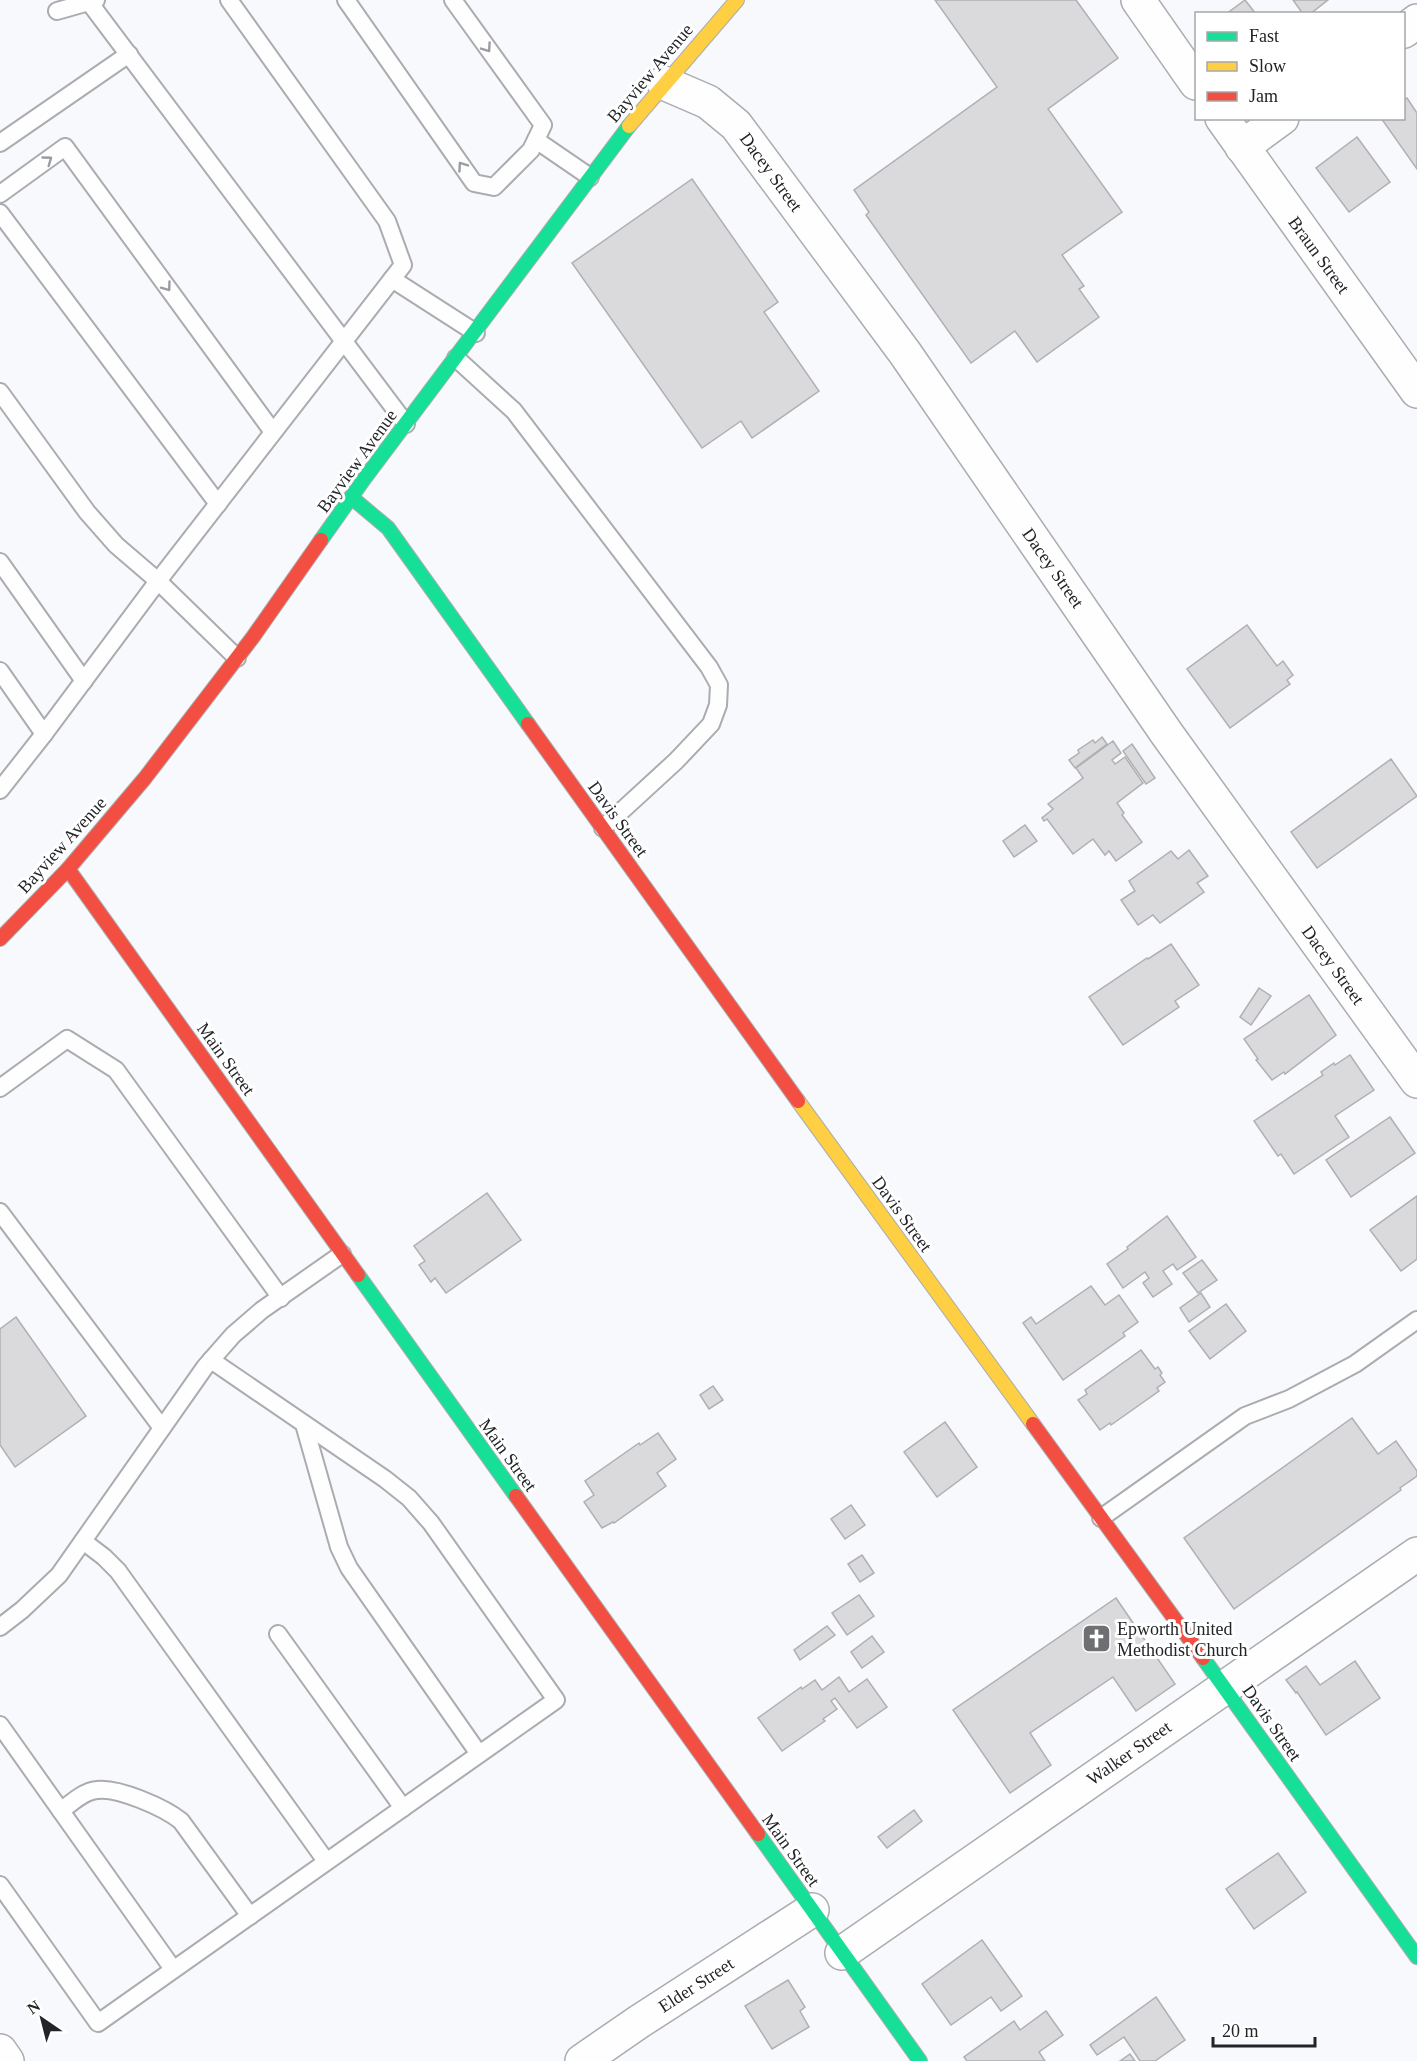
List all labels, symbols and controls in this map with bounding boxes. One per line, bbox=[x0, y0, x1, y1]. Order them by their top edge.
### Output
legend bbox=[1195, 12, 1405, 120]
street label: Bayview Avenue bbox=[603, 20, 697, 126]
text: Fast bbox=[1249, 26, 1279, 46]
one-way arrow bbox=[480, 41, 491, 52]
text: Slow bbox=[1249, 56, 1286, 76]
text: Jam bbox=[1249, 86, 1278, 106]
street label: Dacey Street bbox=[736, 129, 806, 215]
one-way arrow bbox=[41, 156, 52, 167]
one-way arrow bbox=[458, 161, 469, 172]
street label: Braun Street bbox=[1284, 213, 1354, 297]
one-way arrow bbox=[160, 281, 171, 292]
street label: Bayview Avenue bbox=[313, 406, 401, 516]
street label: Dacey Street bbox=[1018, 524, 1088, 612]
street label: Davis Street bbox=[584, 777, 652, 861]
street label: Bayview Avenue bbox=[14, 793, 110, 897]
street label: Dacey Street bbox=[1298, 922, 1368, 1008]
street label: Main Street bbox=[193, 1019, 259, 1099]
street label: Davis Street bbox=[868, 1172, 936, 1256]
street label: Main Street bbox=[475, 1415, 541, 1495]
place label: Epworth United Methodist Church bbox=[1117, 1619, 1248, 1660]
church icon: Epworth United Methodist Church bbox=[1080, 1623, 1112, 1655]
street label: Davis Street bbox=[1238, 1681, 1306, 1765]
street label: Walker Street bbox=[1083, 1717, 1175, 1789]
street label: Main Street bbox=[758, 1810, 824, 1890]
street label: Elder Street bbox=[655, 1953, 737, 2017]
north arrow bbox=[12, 1989, 72, 2049]
text: N bbox=[24, 1997, 44, 2017]
scale bar bbox=[1213, 2010, 1315, 2048]
text: 20 m bbox=[1222, 2021, 1259, 2041]

